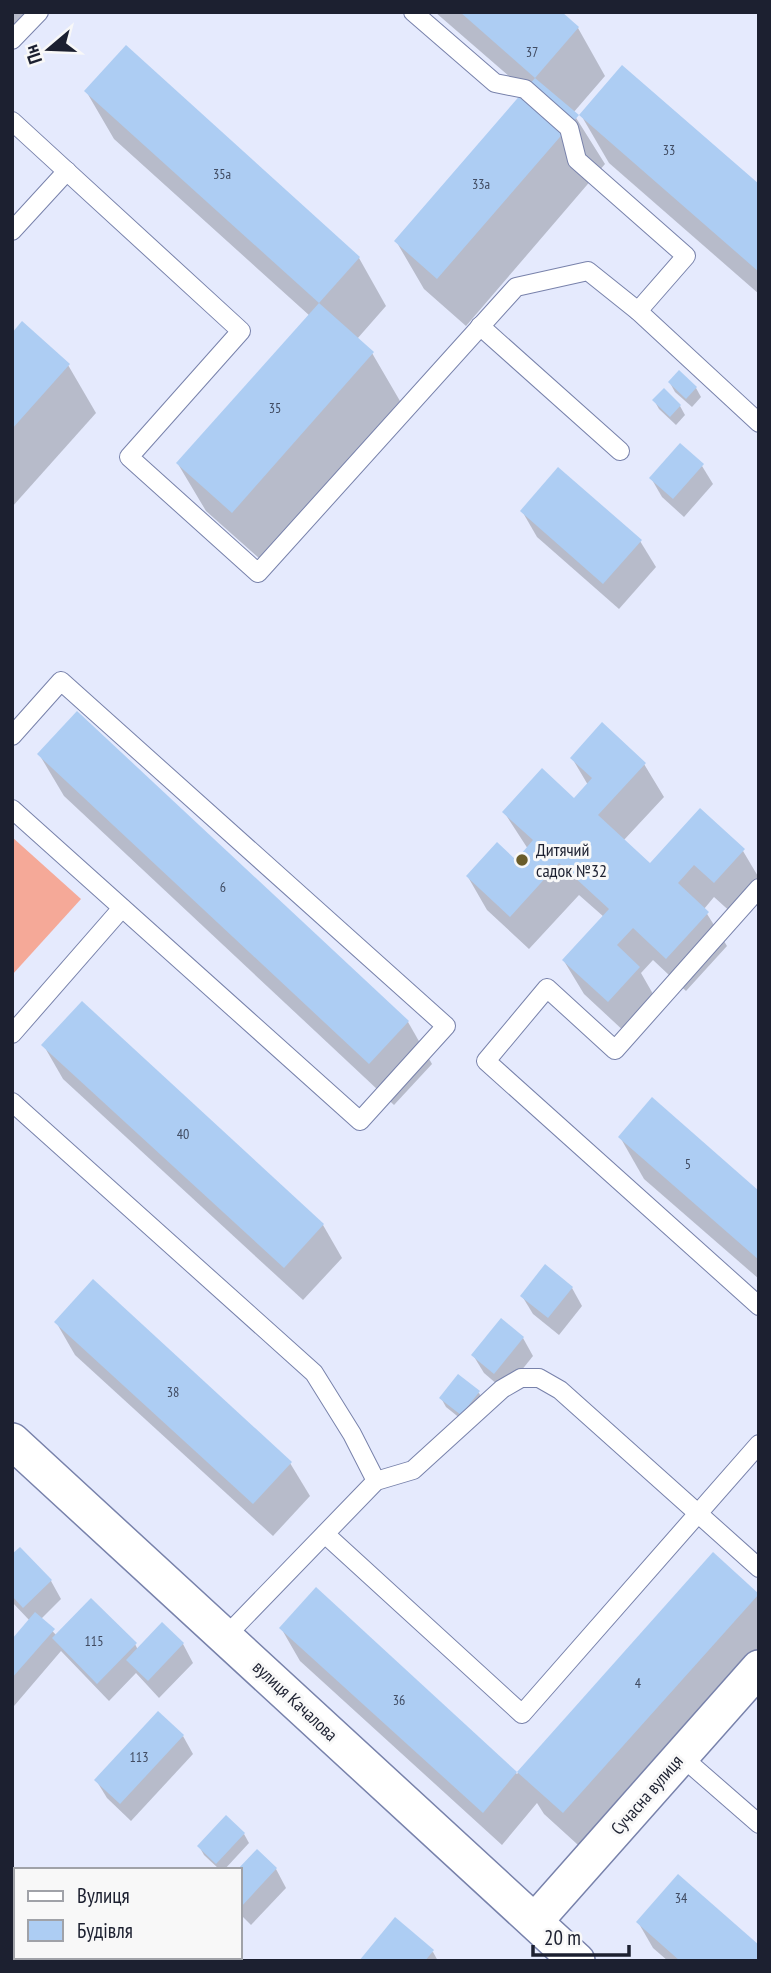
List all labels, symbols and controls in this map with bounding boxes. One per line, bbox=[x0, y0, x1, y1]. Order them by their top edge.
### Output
north arrow bbox=[14, 14, 84, 84]
text: Пн bbox=[19, 42, 47, 67]
house number: 37 bbox=[526, 43, 538, 61]
house number: 33 bbox=[663, 141, 675, 159]
house number: 35а bbox=[213, 165, 231, 183]
house number: 33а bbox=[472, 175, 490, 193]
house number: 35 bbox=[269, 399, 281, 417]
place label: Дитячий садок №32 bbox=[536, 838, 607, 882]
marker: Дитячий садок №32 bbox=[514, 852, 530, 868]
house number: 6 bbox=[220, 878, 226, 896]
house number: 40 bbox=[177, 1125, 189, 1143]
house number: 5 bbox=[685, 1155, 691, 1173]
house number: 38 bbox=[167, 1383, 179, 1401]
house number: 115 bbox=[85, 1632, 103, 1650]
street label: вулиця Качалова bbox=[248, 1655, 343, 1746]
house number: 4 bbox=[635, 1674, 642, 1692]
house number: 36 bbox=[393, 1691, 405, 1709]
house number: 113 bbox=[130, 1748, 148, 1766]
street label: Сучасна вулиця bbox=[606, 1750, 688, 1839]
legend bbox=[14, 1868, 242, 1959]
text: Вулиця bbox=[77, 1882, 130, 1909]
house number: 34 bbox=[675, 1889, 688, 1907]
scale bar bbox=[533, 1913, 629, 1957]
text: Будівля bbox=[77, 1917, 133, 1944]
text: 20 m bbox=[544, 1924, 581, 1951]

